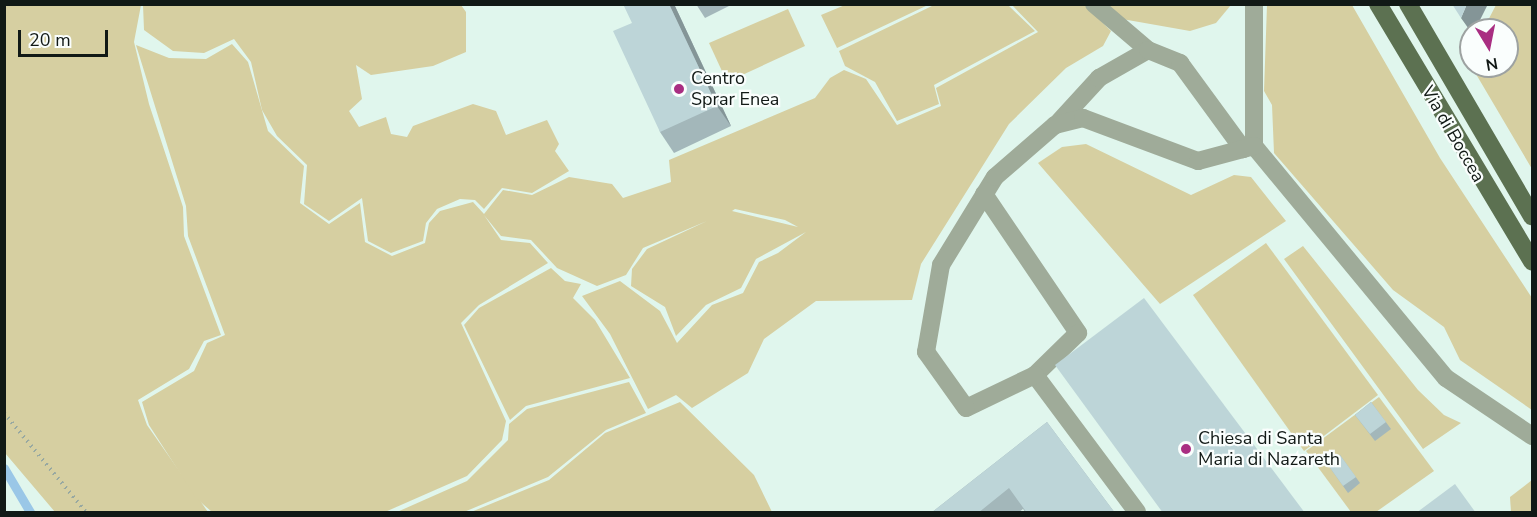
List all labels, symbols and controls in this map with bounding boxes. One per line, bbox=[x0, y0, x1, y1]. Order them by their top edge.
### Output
scale bar bbox=[21, 18, 111, 56]
north arrow bbox=[1459, 18, 1519, 78]
text: 20 m bbox=[29, 28, 71, 52]
text: N bbox=[1484, 52, 1500, 76]
place label: Centro Sprar Enea bbox=[691, 68, 779, 110]
marker: Centro Sprar Enea bbox=[672, 82, 686, 96]
street label: Via di Boccea bbox=[1417, 82, 1489, 186]
place label: Chiesa di Santa Maria di Nazareth bbox=[1198, 428, 1340, 470]
marker: Chiesa di Santa Maria di Nazareth bbox=[1179, 442, 1193, 456]

